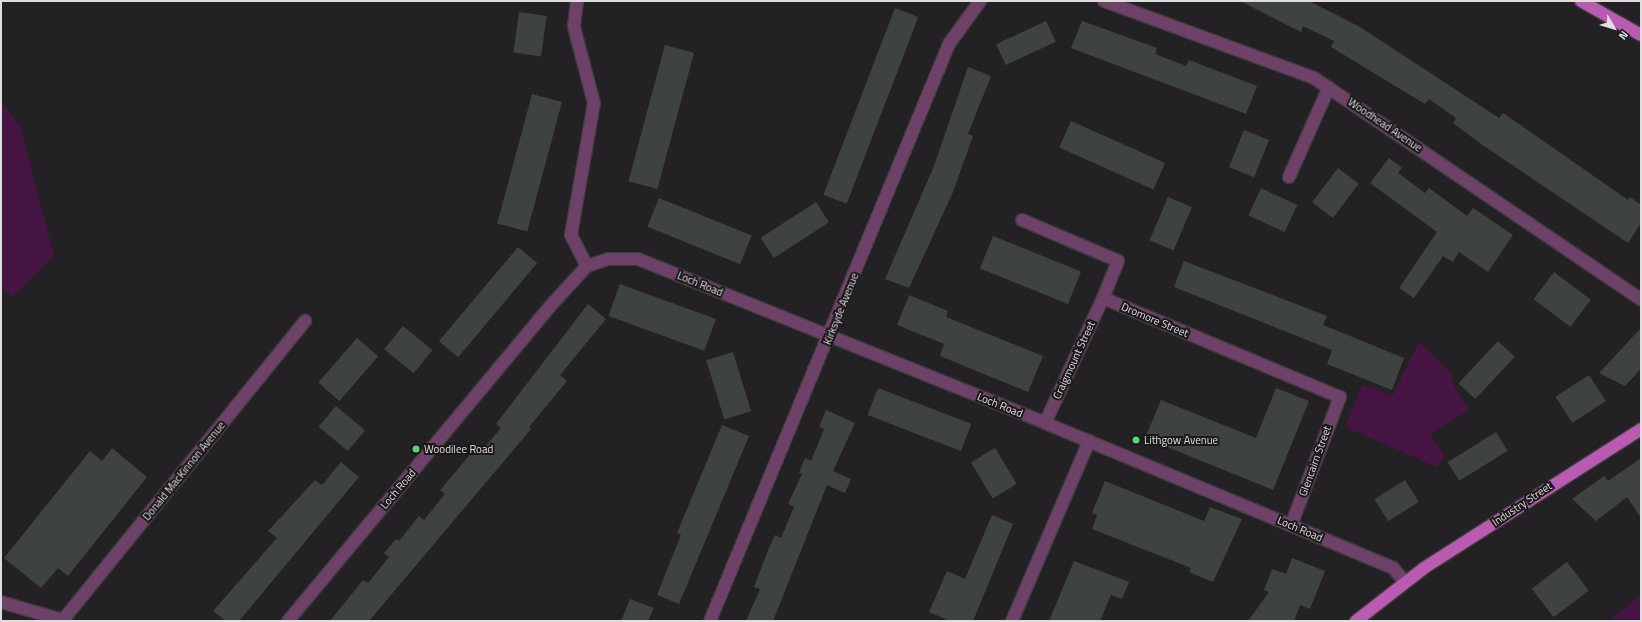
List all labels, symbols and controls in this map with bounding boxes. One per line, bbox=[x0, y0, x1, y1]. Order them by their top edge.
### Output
north arrow bbox=[1594, 8, 1634, 48]
text: N bbox=[1615, 27, 1632, 43]
street label: Woodhead Avenue bbox=[1345, 95, 1425, 155]
street label: Loch Road bbox=[675, 269, 725, 299]
street label: Kirksyde Avenue bbox=[821, 271, 861, 347]
street label: Dromore Street bbox=[1119, 300, 1191, 340]
street label: Craigmount Street bbox=[1050, 319, 1098, 401]
street label: Loch Road bbox=[975, 390, 1025, 420]
street label: Donald MacKinnon Avenue bbox=[140, 419, 228, 523]
street label: Glencairn Street bbox=[1296, 424, 1334, 498]
place label: Lithgow Avenue bbox=[1144, 433, 1218, 447]
marker: Lithgow Avenue bbox=[1131, 435, 1141, 445]
place label: Woodilee Road bbox=[424, 442, 493, 456]
marker: Woodilee Road bbox=[411, 444, 421, 454]
street label: Loch Road bbox=[378, 466, 418, 512]
street label: Industry Street bbox=[1490, 479, 1554, 529]
street label: Loch Road bbox=[1275, 514, 1325, 544]

